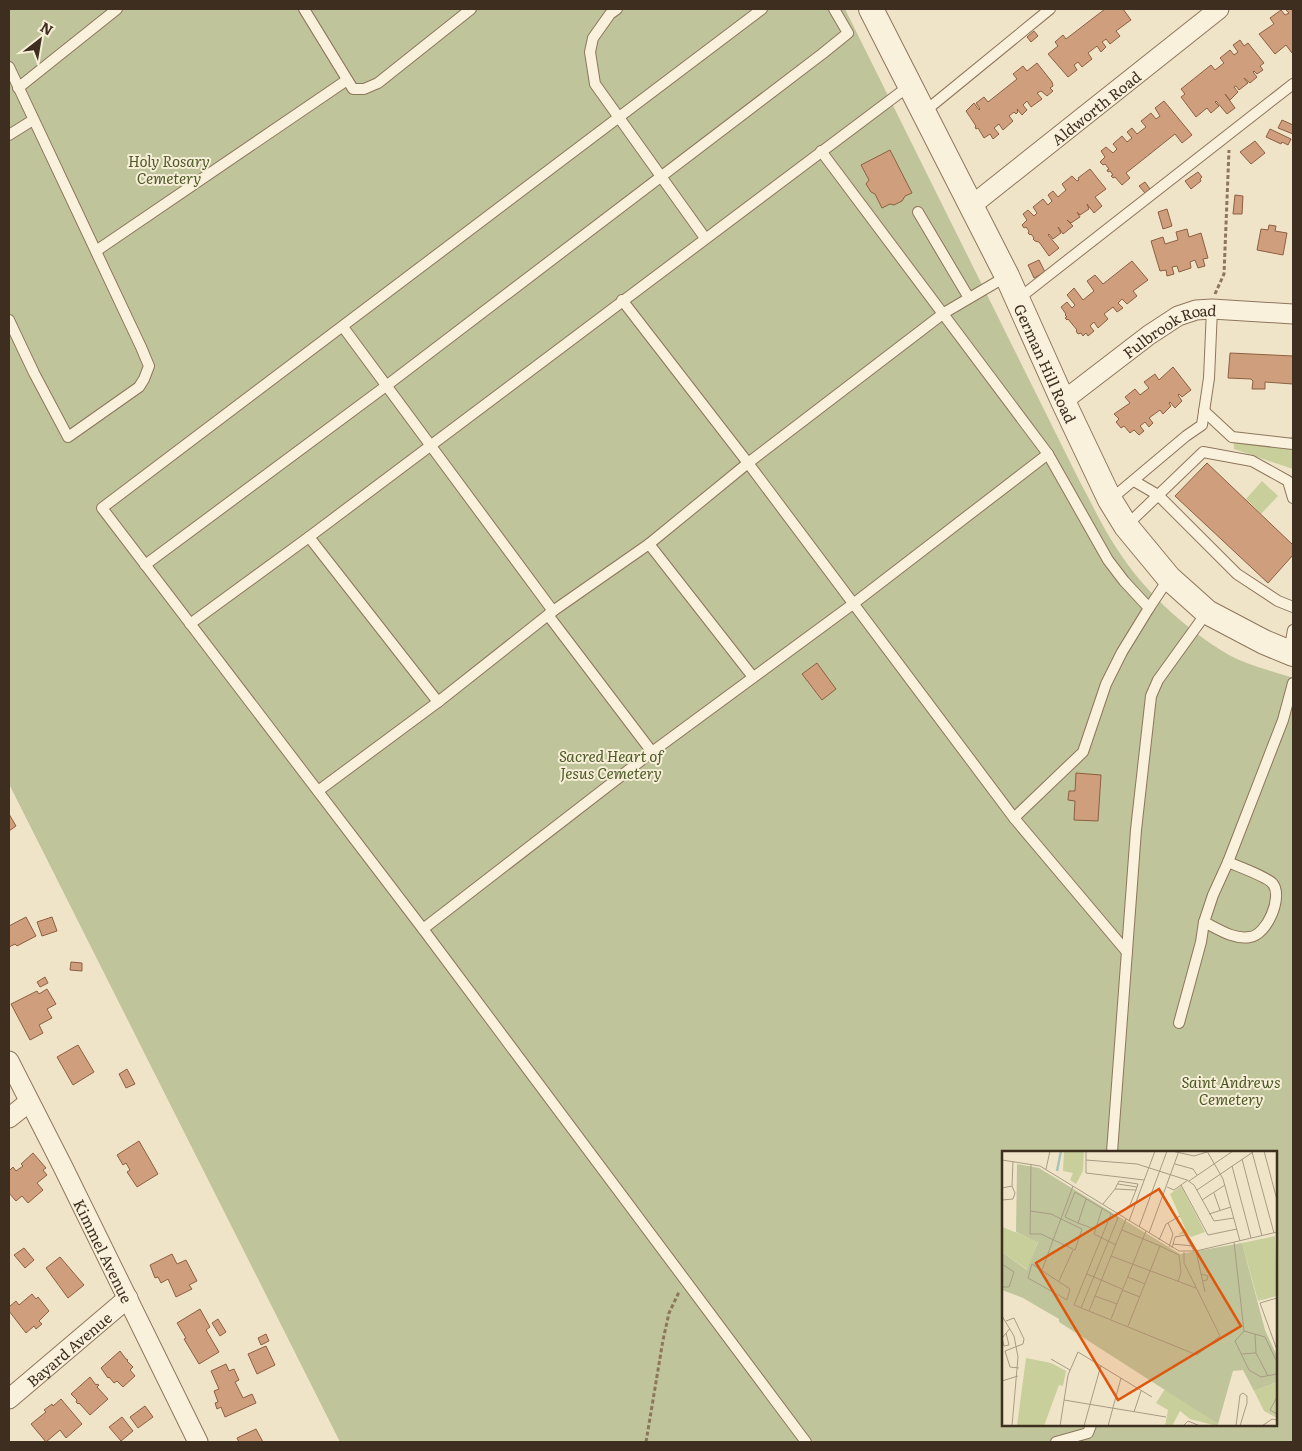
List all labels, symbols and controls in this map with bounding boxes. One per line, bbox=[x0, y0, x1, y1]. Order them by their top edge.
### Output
north arrow bbox=[15, 15, 65, 65]
text: N bbox=[37, 16, 58, 40]
street label: Aldworth Road bbox=[1046, 64, 1145, 150]
park label: Holy Rosary Cemetery bbox=[128, 149, 210, 189]
street label: Fulbrook Road bbox=[1117, 297, 1217, 363]
street label: German Hill Road bbox=[1009, 300, 1083, 426]
park label: Sacred Heart of Jesus Cemetery bbox=[559, 744, 665, 784]
park label: Saint Andrews Cemetery bbox=[1181, 1070, 1281, 1110]
inset map bbox=[1002, 1151, 1277, 1426]
street label: Kimmel Avenue bbox=[69, 1194, 139, 1307]
street label: Bayard Avenue bbox=[21, 1306, 116, 1391]

